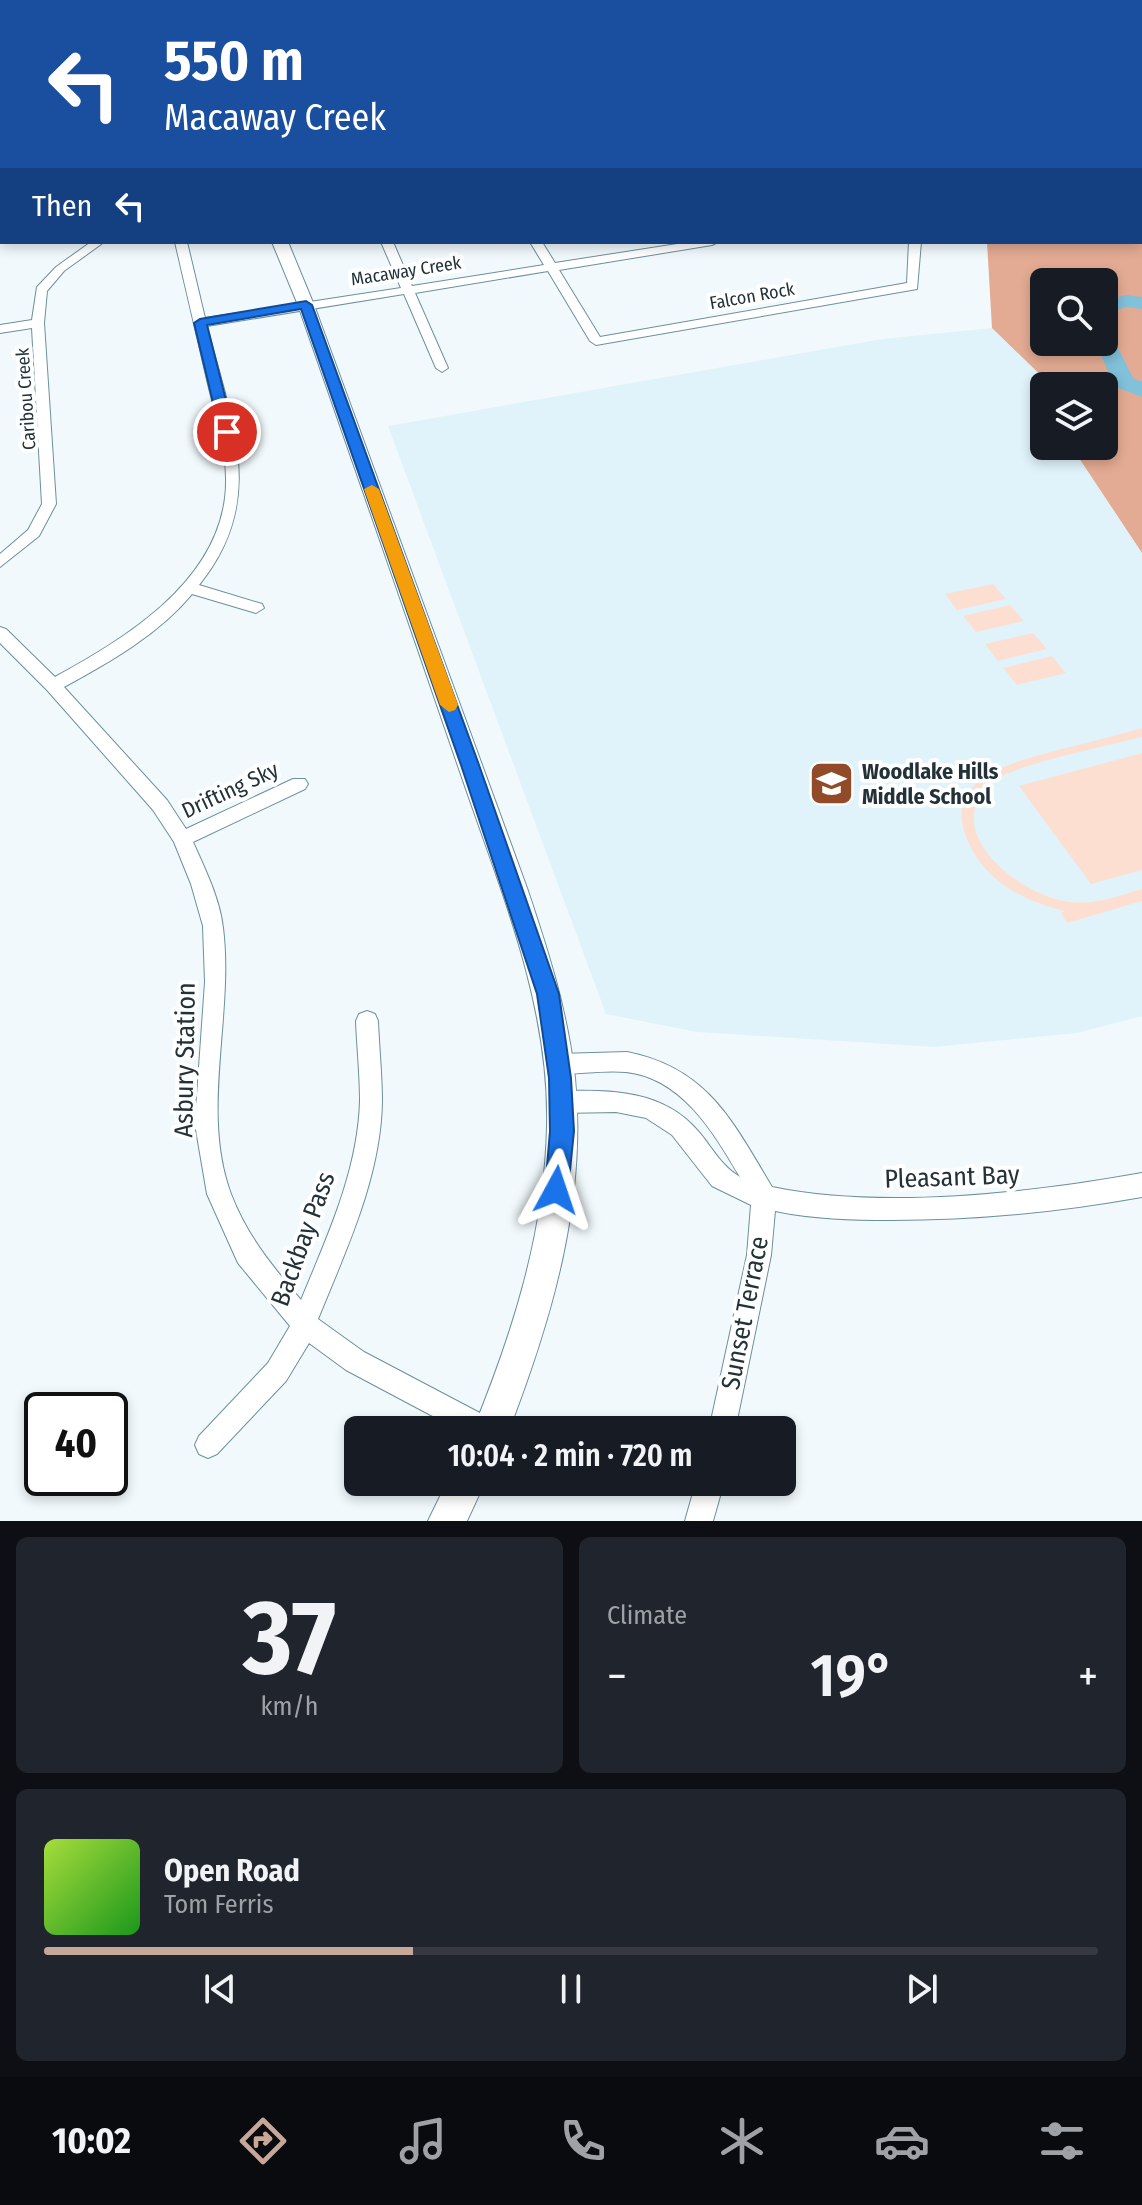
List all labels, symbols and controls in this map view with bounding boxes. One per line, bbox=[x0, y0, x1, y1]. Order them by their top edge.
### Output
text: 550 m bbox=[164, 28, 304, 95]
icon: left bbox=[32, 32, 136, 136]
text: Macaway Creek bbox=[164, 96, 386, 140]
icon: left bbox=[108, 184, 152, 228]
text: Then bbox=[32, 188, 92, 224]
street label: Macaway Creek bbox=[349, 251, 463, 291]
map controls bbox=[1030, 268, 1118, 460]
button: search bbox=[1030, 268, 1118, 356]
street label: Falcon Rock bbox=[708, 278, 797, 314]
street label: Caribou Creek bbox=[11, 347, 41, 451]
button: layers bbox=[1030, 372, 1118, 460]
pin bbox=[193, 398, 261, 466]
icon: arrive bbox=[205, 410, 249, 454]
street label: Drifting Sky bbox=[177, 756, 283, 824]
place label: Woodlake Hills Middle School bbox=[862, 758, 999, 810]
school or university icon: Woodlake Hills Middle School bbox=[807, 760, 855, 808]
street label: Asbury Station bbox=[168, 982, 202, 1138]
position arrow bbox=[514, 1148, 598, 1232]
street label: Pleasant Bay bbox=[884, 1159, 1021, 1195]
street label: Backbay Pass bbox=[264, 1168, 342, 1310]
street label: Sunset Terrace bbox=[715, 1234, 775, 1392]
speed limit sign: 40 bbox=[24, 1392, 128, 1496]
text: 10:04 · 2 min · 720 m bbox=[448, 1438, 692, 1474]
text: 37 bbox=[243, 1576, 336, 1701]
text: Climate bbox=[607, 1600, 687, 1631]
text: 19° bbox=[811, 1640, 894, 1712]
text: − bbox=[607, 1650, 627, 1703]
text: + bbox=[1078, 1650, 1098, 1703]
text: km/h bbox=[261, 1691, 318, 1722]
text: Open Road bbox=[164, 1853, 300, 1889]
text: Tom Ferris bbox=[164, 1889, 274, 1920]
icon: previous bbox=[198, 1967, 242, 2011]
icon: pause bbox=[549, 1967, 593, 2011]
icon: next bbox=[900, 1967, 944, 2011]
icon: directions bbox=[235, 2113, 291, 2169]
icon: music bbox=[395, 2113, 451, 2169]
icon: phone bbox=[555, 2113, 611, 2169]
icon: climate bbox=[714, 2113, 770, 2169]
icon: car bbox=[874, 2113, 930, 2169]
icon: filters bbox=[1034, 2113, 1090, 2169]
text: 10:02 bbox=[52, 2119, 131, 2163]

